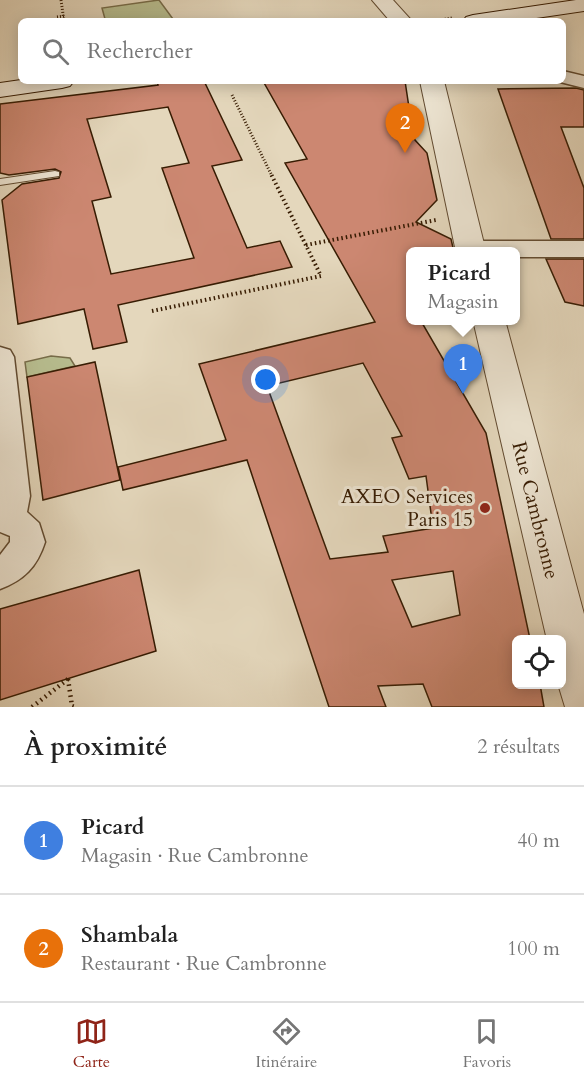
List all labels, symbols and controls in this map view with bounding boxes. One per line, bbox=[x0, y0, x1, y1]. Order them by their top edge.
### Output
search box bbox=[18, 18, 566, 84]
icon: search bbox=[39, 35, 72, 68]
text: Rechercher bbox=[87, 36, 192, 66]
pin: 2 bbox=[386, 104, 424, 153]
popup bbox=[406, 247, 520, 325]
text: Picard bbox=[427, 258, 491, 288]
text: Magasin bbox=[427, 288, 499, 315]
pin: 1 bbox=[444, 344, 482, 394]
your location bbox=[251, 365, 280, 394]
street label: Rue Cambronne bbox=[505, 439, 566, 582]
place label: AXEO Services Paris 15 bbox=[341, 483, 473, 533]
marker: AXEO Services Paris 15 bbox=[478, 501, 492, 515]
map controls bbox=[512, 635, 566, 689]
button: locate bbox=[512, 635, 566, 689]
text: À proximité bbox=[24, 729, 167, 764]
text: 2 résultats bbox=[477, 733, 560, 760]
text: Picard bbox=[81, 812, 144, 842]
text: 1 bbox=[38, 827, 49, 854]
text: 40 m bbox=[517, 827, 560, 854]
text: Magasin · Rue Cambronne bbox=[81, 842, 309, 869]
text: Shambala bbox=[81, 920, 178, 950]
text: 2 bbox=[38, 935, 49, 962]
text: 100 m bbox=[507, 935, 560, 962]
text: Restaurant · Rue Cambronne bbox=[81, 950, 327, 977]
tab: Carte bbox=[73, 1015, 110, 1073]
tab: Itinéraire bbox=[256, 1015, 317, 1073]
tab: Favoris bbox=[463, 1015, 511, 1073]

